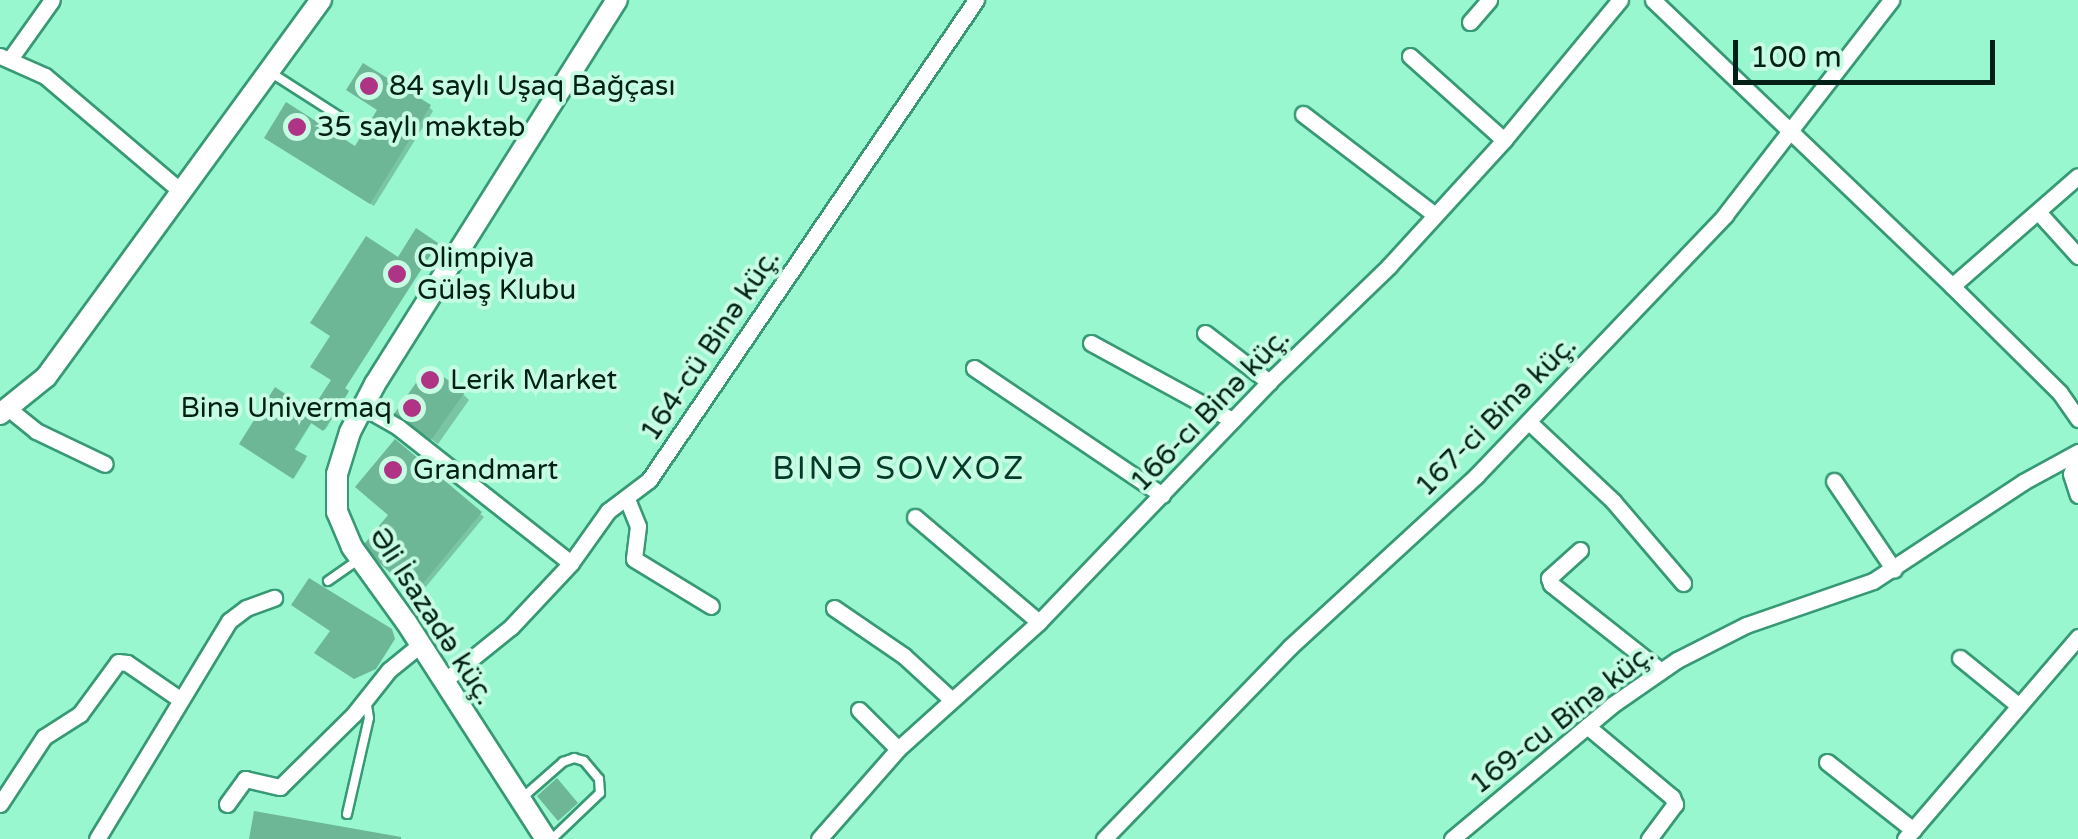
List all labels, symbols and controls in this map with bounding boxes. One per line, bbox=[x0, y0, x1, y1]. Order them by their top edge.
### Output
scale bar bbox=[1738, 20, 2000, 82]
text: 100 m bbox=[1750, 39, 1842, 76]
place label: 84 saylı Uşaq Bağçası bbox=[389, 69, 675, 103]
marker: 84 saylı Uşaq Bağçası bbox=[358, 75, 380, 97]
place label: 35 saylı məktəb bbox=[317, 110, 525, 144]
marker: 35 saylı məktəb bbox=[286, 116, 308, 138]
place label: Olimpiya Güləş Klubu bbox=[417, 241, 576, 307]
street label: 164-cü Binə küç. bbox=[633, 243, 787, 447]
marker: Olimpiya Güləş Klubu bbox=[386, 263, 408, 285]
street label: 166-cı Binə küç. bbox=[1124, 321, 1296, 499]
street label: 167-ci Binə küç. bbox=[1409, 329, 1583, 503]
place label: Lerik Market bbox=[450, 363, 617, 397]
marker: Lerik Market bbox=[419, 369, 441, 391]
place label: Binə Univermaq bbox=[181, 391, 392, 425]
marker: Binə Univermaq bbox=[401, 397, 423, 419]
district label: BINƏ SOVXOZ bbox=[772, 450, 1026, 488]
place label: Grandmart bbox=[413, 453, 558, 487]
marker: Grandmart bbox=[382, 459, 404, 481]
street label: Əli İsazadə küç. bbox=[362, 521, 502, 711]
street label: 169-cu Binə küç. bbox=[1463, 637, 1661, 801]

